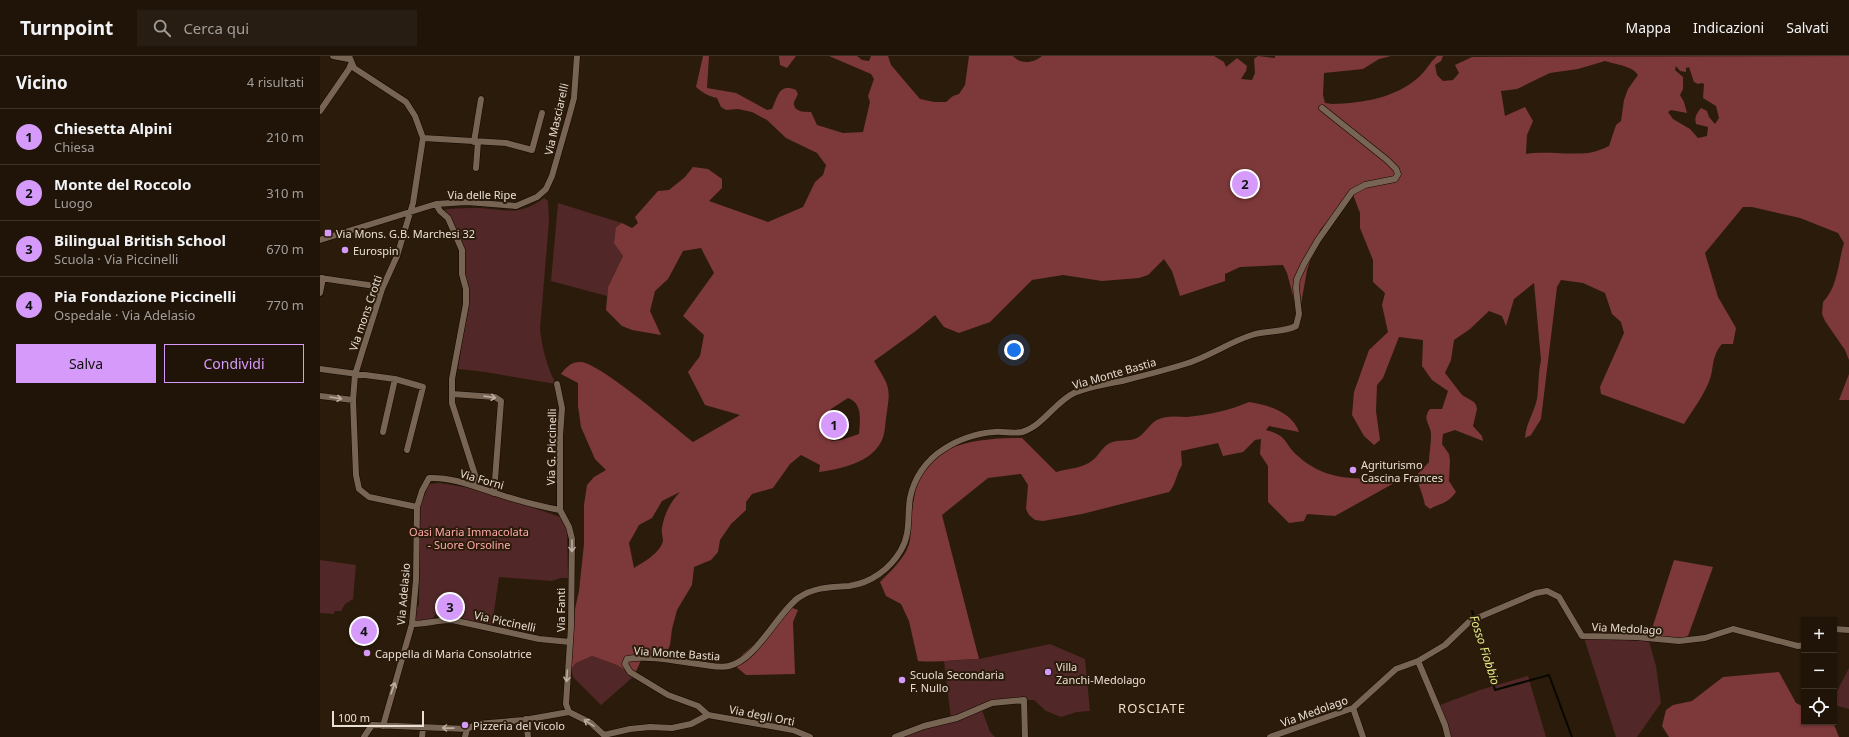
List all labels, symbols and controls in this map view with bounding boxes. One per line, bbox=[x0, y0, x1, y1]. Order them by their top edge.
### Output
search box bbox=[137, 10, 417, 46]
text: Turnpoint bbox=[20, 15, 113, 41]
icon: search bbox=[151, 17, 173, 39]
text: Cerca qui bbox=[183, 18, 249, 38]
text: Mappa bbox=[1625, 18, 1671, 37]
text: Indicazioni bbox=[1693, 18, 1764, 37]
text: Salvati bbox=[1786, 18, 1829, 37]
text: Vicino bbox=[16, 71, 68, 94]
text: 4 risultati bbox=[247, 73, 304, 91]
street label: Via Masciarelli bbox=[540, 82, 572, 156]
text: Chiesetta Alpini bbox=[54, 118, 172, 138]
text: 1 bbox=[25, 128, 33, 146]
text: 210 m bbox=[266, 128, 304, 146]
text: Chiesa bbox=[54, 138, 94, 156]
pin: 2 bbox=[1232, 169, 1258, 199]
text: Monte del Roccolo bbox=[54, 174, 191, 194]
text: 2 bbox=[25, 184, 33, 202]
text: 310 m bbox=[266, 184, 304, 202]
street label: Via delle Ripe bbox=[448, 187, 516, 202]
text: Luogo bbox=[54, 194, 93, 212]
place label: Via Mons. G.B. Marchesi 32 bbox=[336, 226, 475, 241]
marker: Via Mons. G.B. Marchesi 32 bbox=[323, 228, 333, 238]
text: Bilingual British School bbox=[54, 230, 226, 250]
text: 3 bbox=[25, 240, 33, 258]
text: 670 m bbox=[266, 240, 304, 258]
place label: Eurospin bbox=[353, 243, 399, 258]
marker: Eurospin bbox=[340, 245, 350, 255]
text: Scuola · Via Piccinelli bbox=[54, 250, 178, 268]
street label: Via mons Crotti bbox=[345, 273, 385, 353]
text: Pia Fondazione Piccinelli bbox=[54, 286, 236, 306]
text: 4 bbox=[25, 296, 33, 314]
text: 770 m bbox=[266, 296, 304, 314]
text: Ospedale · Via Adelasio bbox=[54, 306, 195, 324]
your location bbox=[1004, 340, 1024, 360]
button: Salva bbox=[16, 344, 156, 383]
button: Condividi bbox=[164, 344, 304, 383]
street label: Via Monte Bastia bbox=[1070, 354, 1158, 392]
one-way arrow bbox=[483, 393, 496, 401]
one-way arrow bbox=[329, 394, 342, 402]
street label: Via G. Piccinelli bbox=[543, 409, 559, 485]
pin: 1 bbox=[821, 410, 847, 440]
place label: Agriturismo Cascina Frances bbox=[1361, 457, 1443, 485]
marker: Agriturismo Cascina Frances bbox=[1348, 465, 1358, 475]
street label: Via Forni bbox=[458, 466, 506, 492]
park label: Oasi Maria Immacolata - Suore Orsoline bbox=[409, 524, 529, 552]
one-way arrow bbox=[568, 539, 576, 552]
street label: Via Adelasio bbox=[393, 562, 413, 626]
street label: Via Fanti bbox=[553, 588, 568, 632]
pin: 3 bbox=[437, 592, 463, 622]
street label: Via Piccinelli bbox=[473, 607, 537, 635]
water label: Fosso Fiobbio bbox=[1466, 613, 1504, 687]
pin: 4 bbox=[351, 616, 377, 646]
map controls bbox=[1801, 617, 1837, 725]
button: + bbox=[1801, 617, 1837, 653]
street label: Via Medolago bbox=[1591, 619, 1663, 637]
street label: Via Monte Bastia bbox=[633, 643, 721, 663]
place label: Cappella di Maria Consolatrice bbox=[375, 646, 532, 661]
marker: Cappella di Maria Consolatrice bbox=[362, 648, 372, 658]
button: − bbox=[1801, 653, 1837, 689]
place label: Villa Zanchi-Medolago bbox=[1056, 659, 1146, 687]
place label: Scuola Secondaria F. Nullo bbox=[910, 667, 1004, 695]
marker: Villa Zanchi-Medolago bbox=[1043, 667, 1053, 677]
one-way arrow bbox=[564, 669, 571, 682]
marker: Scuola Secondaria F. Nullo bbox=[897, 675, 907, 685]
one-way arrow bbox=[390, 683, 398, 695]
button: locate bbox=[1801, 689, 1837, 725]
street label: Via Medolago bbox=[1278, 692, 1350, 730]
district label: ROSCIATE bbox=[1118, 699, 1186, 717]
street label: Via degli Orti bbox=[728, 701, 796, 729]
scale bar bbox=[332, 709, 424, 728]
text: 100 m bbox=[338, 710, 370, 725]
place label: Pizzeria del Vicolo bbox=[473, 718, 565, 733]
one-way arrow bbox=[583, 718, 595, 726]
marker: Pizzeria del Vicolo bbox=[460, 720, 470, 730]
one-way arrow bbox=[442, 724, 455, 732]

